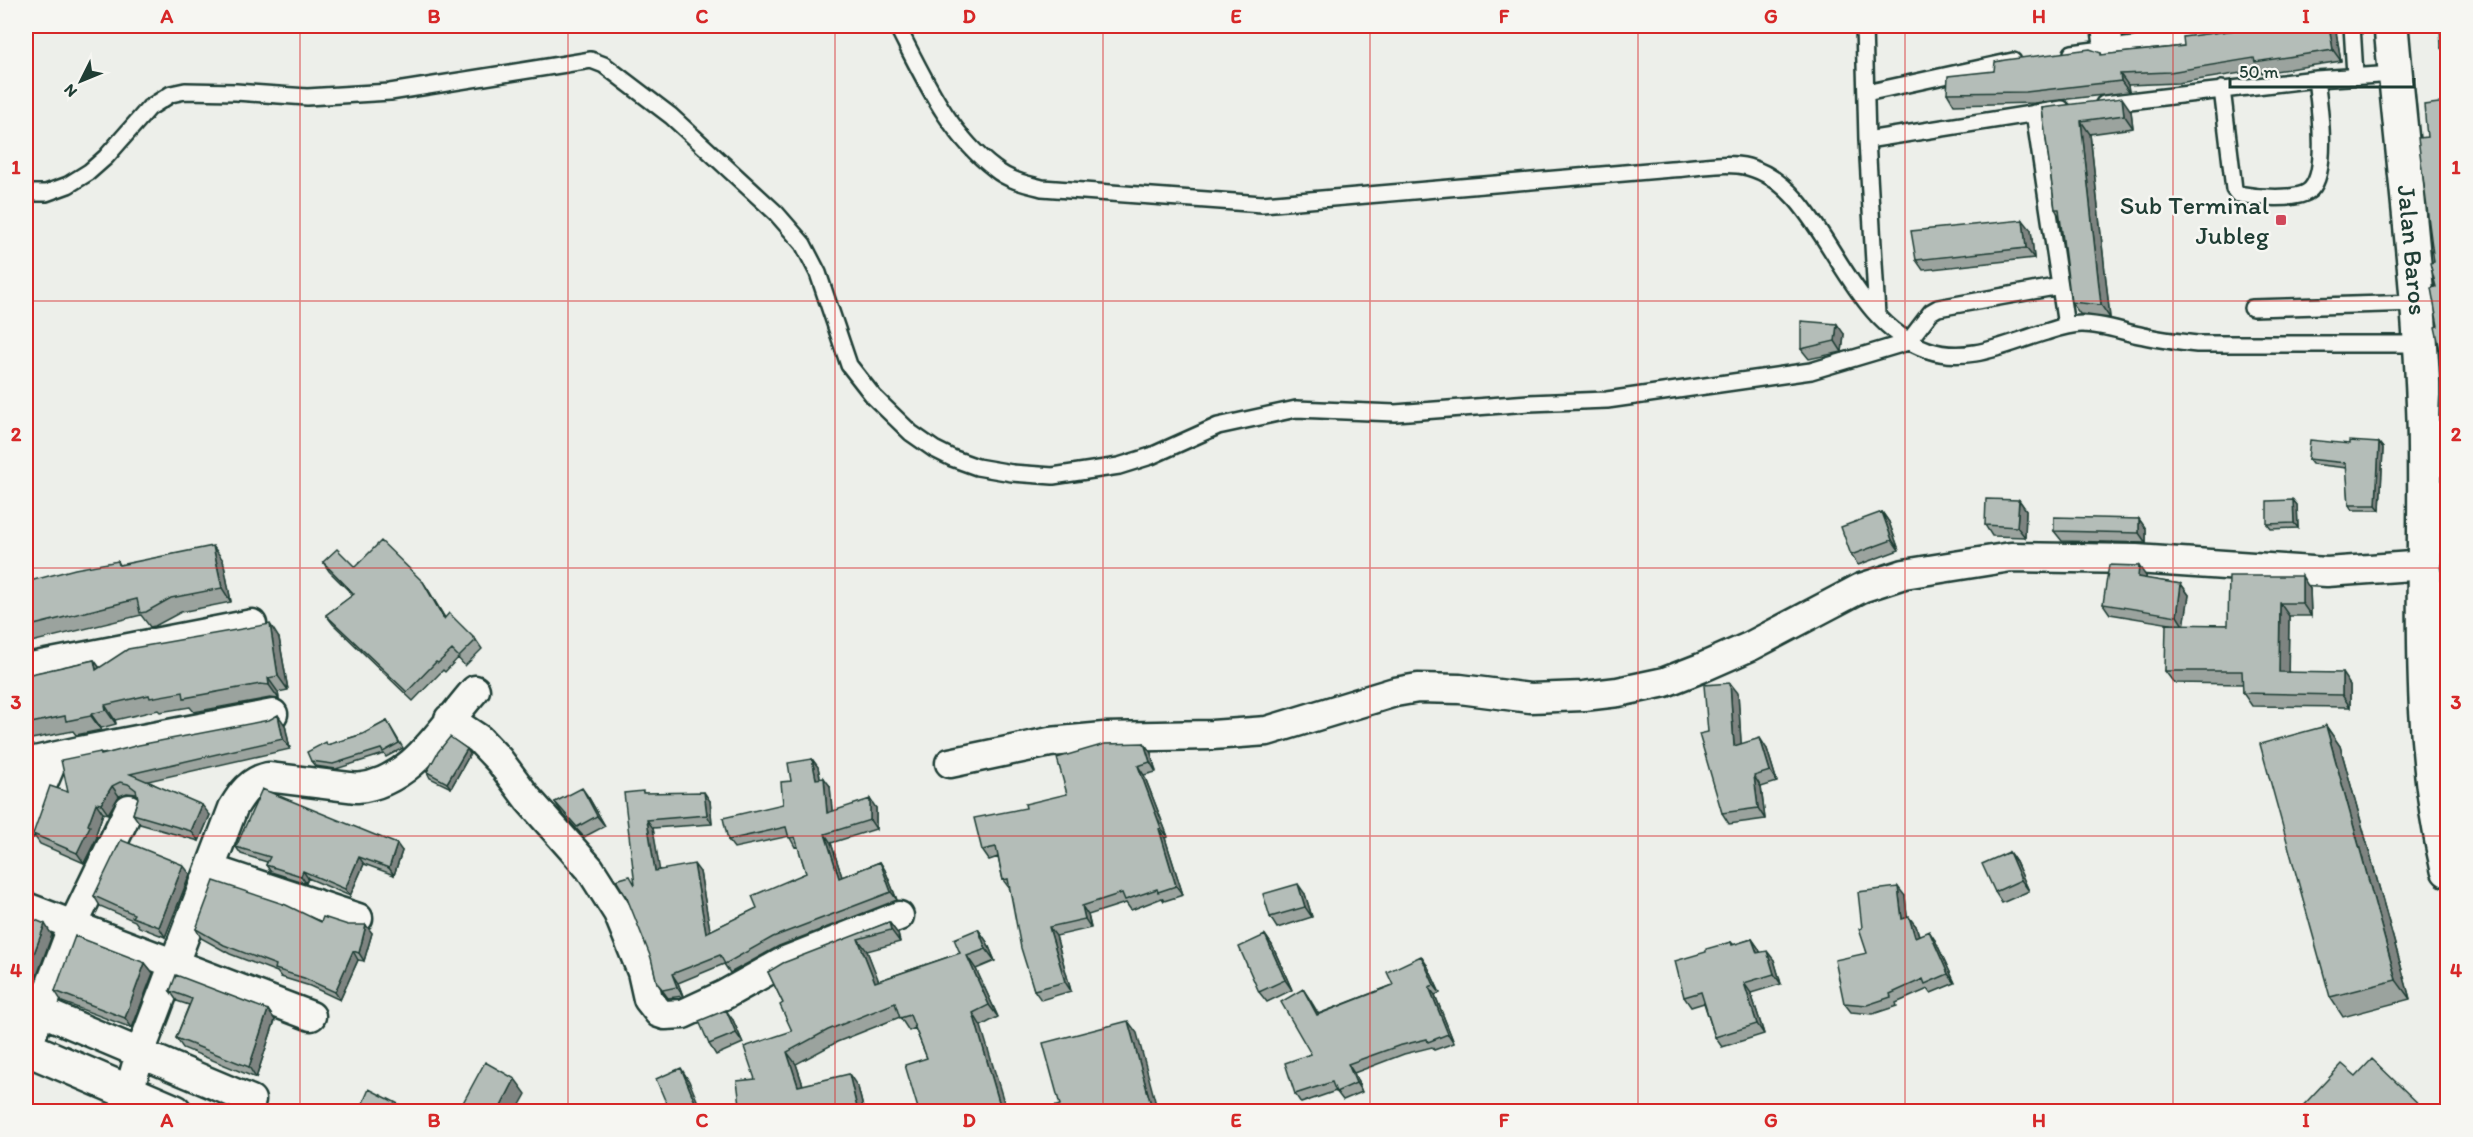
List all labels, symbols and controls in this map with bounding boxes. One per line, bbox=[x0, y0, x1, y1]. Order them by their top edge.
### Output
text: A bbox=[160, 4, 174, 28]
text: B bbox=[428, 4, 441, 28]
text: C bbox=[696, 4, 709, 28]
text: D bbox=[962, 4, 976, 28]
text: E bbox=[1230, 4, 1242, 28]
text: F bbox=[1499, 4, 1510, 28]
text: G bbox=[1764, 4, 1778, 28]
text: H bbox=[2032, 4, 2046, 28]
text: I bbox=[2302, 4, 2310, 28]
north arrow bbox=[51, 51, 111, 111]
scale bar bbox=[2230, 51, 2414, 89]
text: 50 m bbox=[2239, 61, 2279, 83]
text: N bbox=[60, 80, 81, 101]
text: 1 bbox=[11, 155, 21, 179]
text: 1 bbox=[2451, 155, 2461, 179]
street label: Jalan Baros bbox=[2391, 183, 2434, 316]
place label: Sub Terminal Jubleg bbox=[2120, 189, 2270, 251]
marker: Sub Terminal Jubleg bbox=[2274, 213, 2288, 227]
text: 2 bbox=[11, 422, 22, 446]
text: 2 bbox=[2451, 422, 2462, 446]
text: 3 bbox=[11, 690, 22, 714]
text: 3 bbox=[2451, 690, 2462, 714]
text: 4 bbox=[10, 958, 22, 982]
text: 4 bbox=[2450, 958, 2462, 982]
text: A bbox=[160, 1108, 174, 1132]
text: B bbox=[428, 1108, 441, 1132]
text: C bbox=[696, 1108, 709, 1132]
text: D bbox=[962, 1108, 976, 1132]
text: E bbox=[1230, 1108, 1242, 1132]
text: F bbox=[1499, 1108, 1510, 1132]
text: G bbox=[1764, 1108, 1778, 1132]
text: H bbox=[2032, 1108, 2046, 1132]
text: I bbox=[2302, 1108, 2310, 1132]

